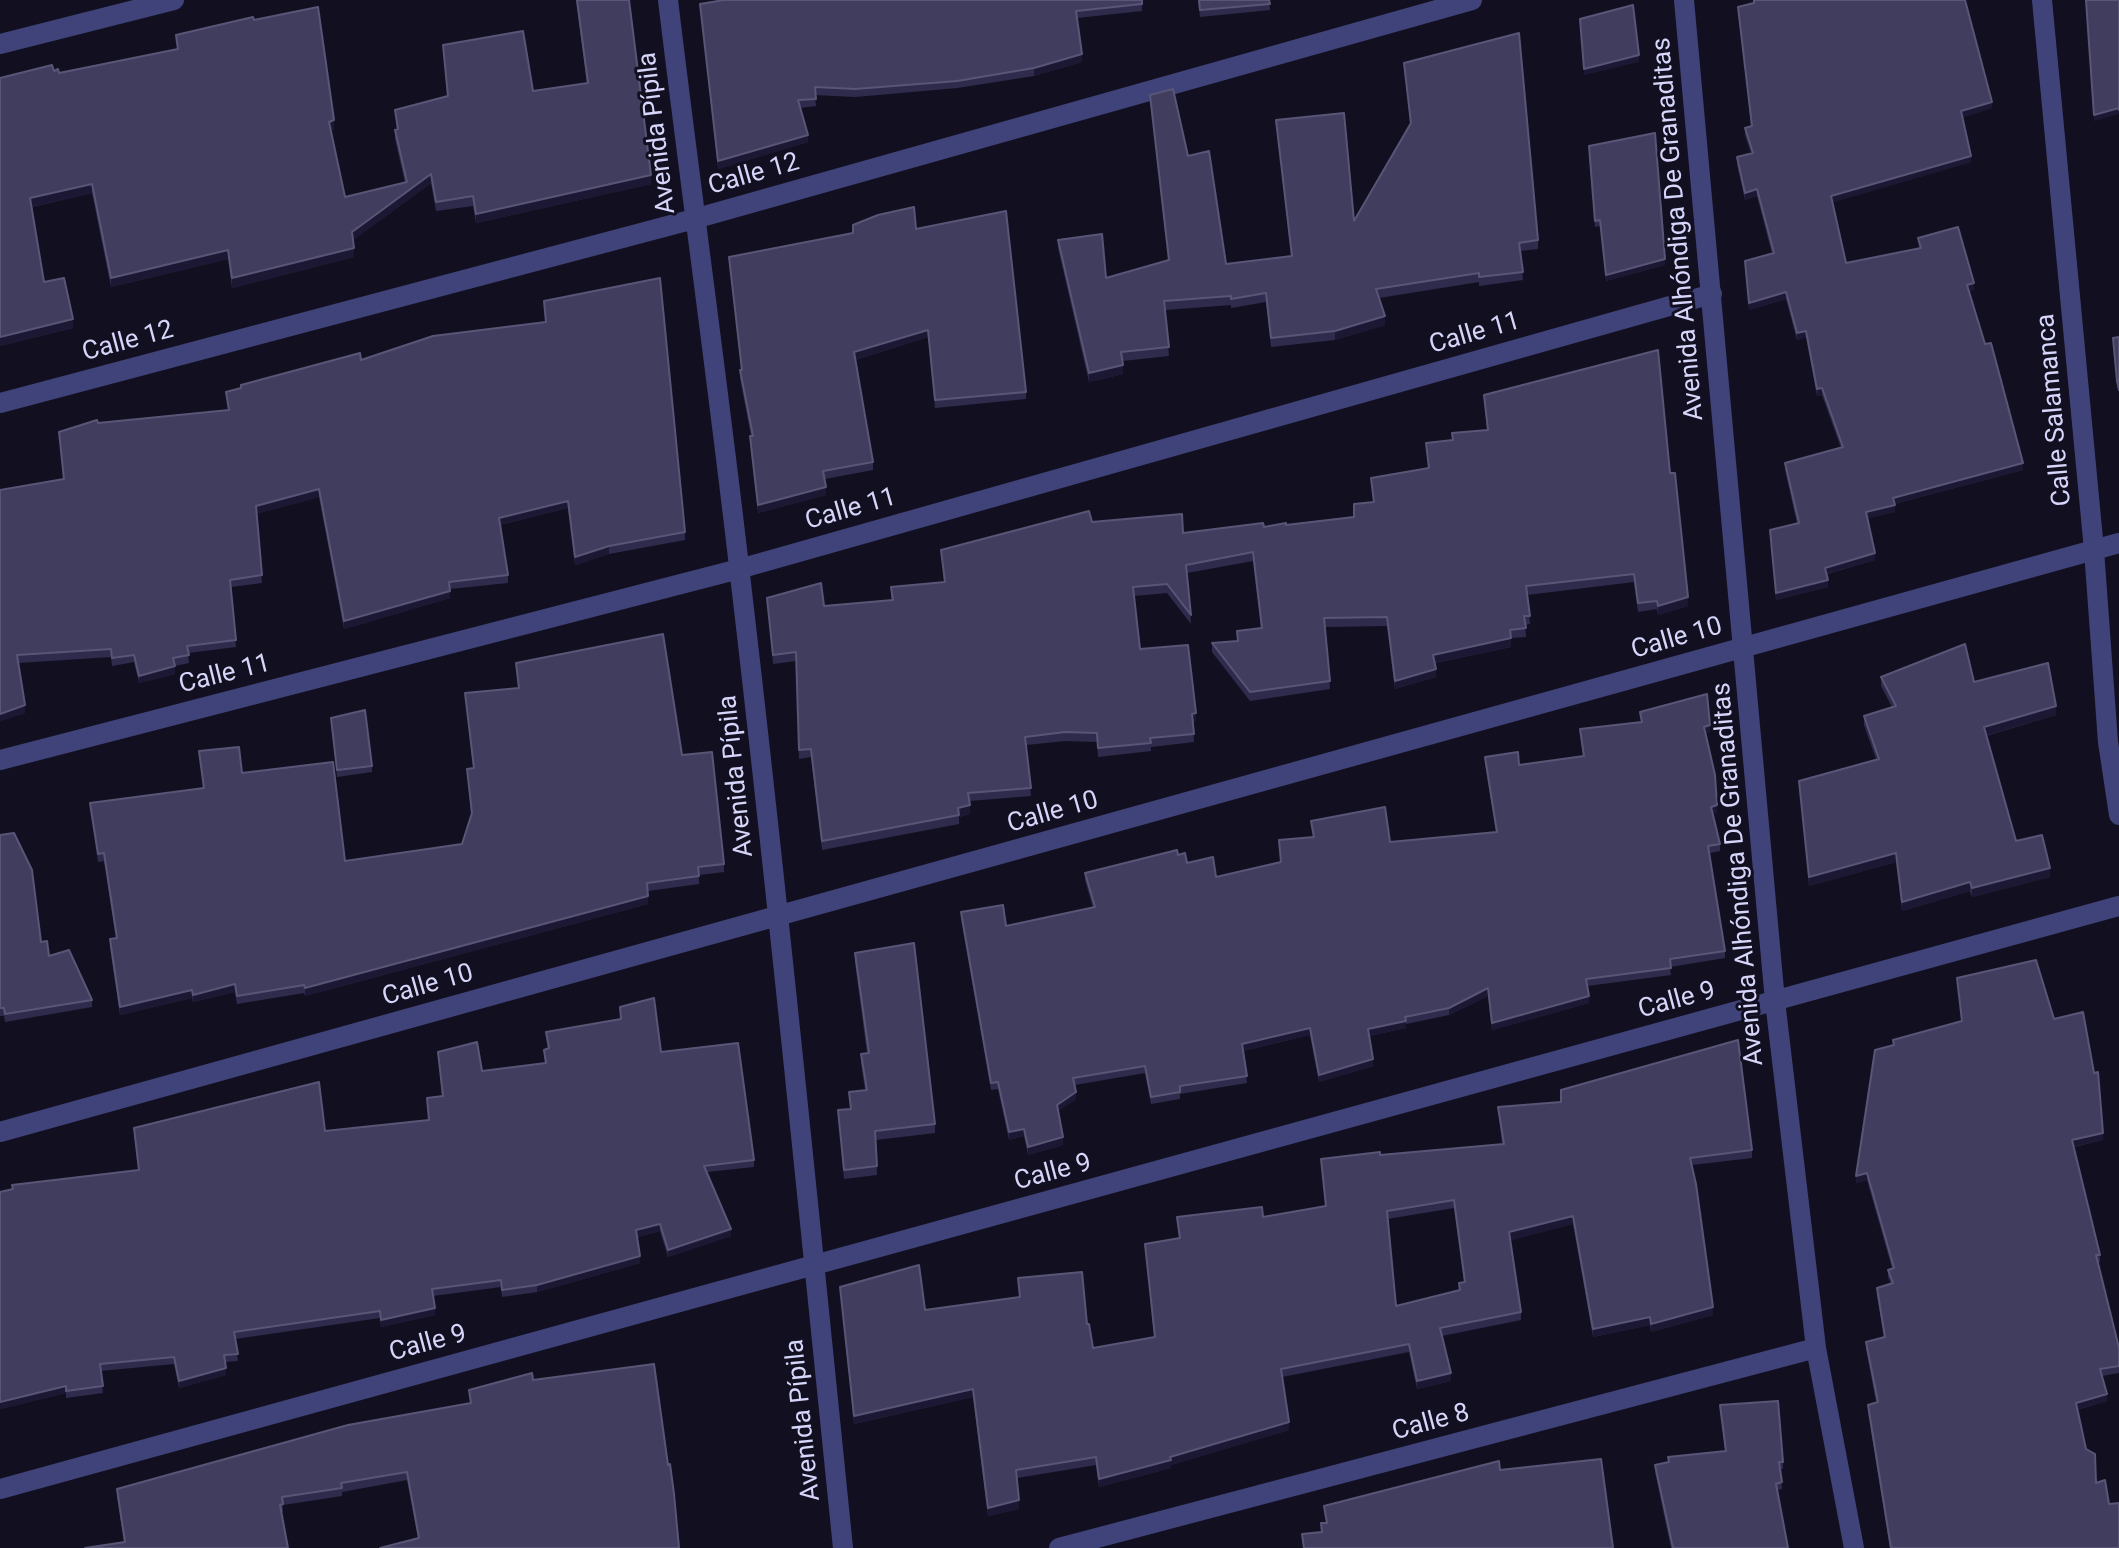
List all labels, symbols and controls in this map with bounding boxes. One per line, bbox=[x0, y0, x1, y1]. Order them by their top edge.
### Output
street label: Avenida Alhóndiga De Granaditas bbox=[1647, 36, 1711, 422]
street label: Avenida Pípila bbox=[633, 50, 683, 216]
street label: Calle 12 bbox=[705, 147, 803, 203]
street label: Calle 11 bbox=[1426, 306, 1524, 362]
street label: Calle Salamanca bbox=[2031, 312, 2079, 508]
street label: Calle 12 bbox=[79, 315, 177, 369]
street label: Calle 11 bbox=[802, 482, 900, 538]
street label: Calle 10 bbox=[1628, 611, 1726, 667]
street label: Calle 11 bbox=[176, 649, 274, 701]
street label: Avenida Alhóndiga De Granaditas bbox=[1707, 681, 1771, 1067]
street label: Avenida Pípila bbox=[713, 693, 761, 859]
street label: Calle 10 bbox=[1004, 785, 1102, 841]
street label: Calle 10 bbox=[379, 958, 477, 1014]
street label: Calle 9 bbox=[1635, 976, 1719, 1026]
street label: Calle 9 bbox=[1011, 1148, 1095, 1198]
street label: Calle 9 bbox=[386, 1319, 470, 1369]
street label: Avenida Pípila bbox=[780, 1337, 828, 1503]
street label: Calle 8 bbox=[1389, 1398, 1473, 1448]

